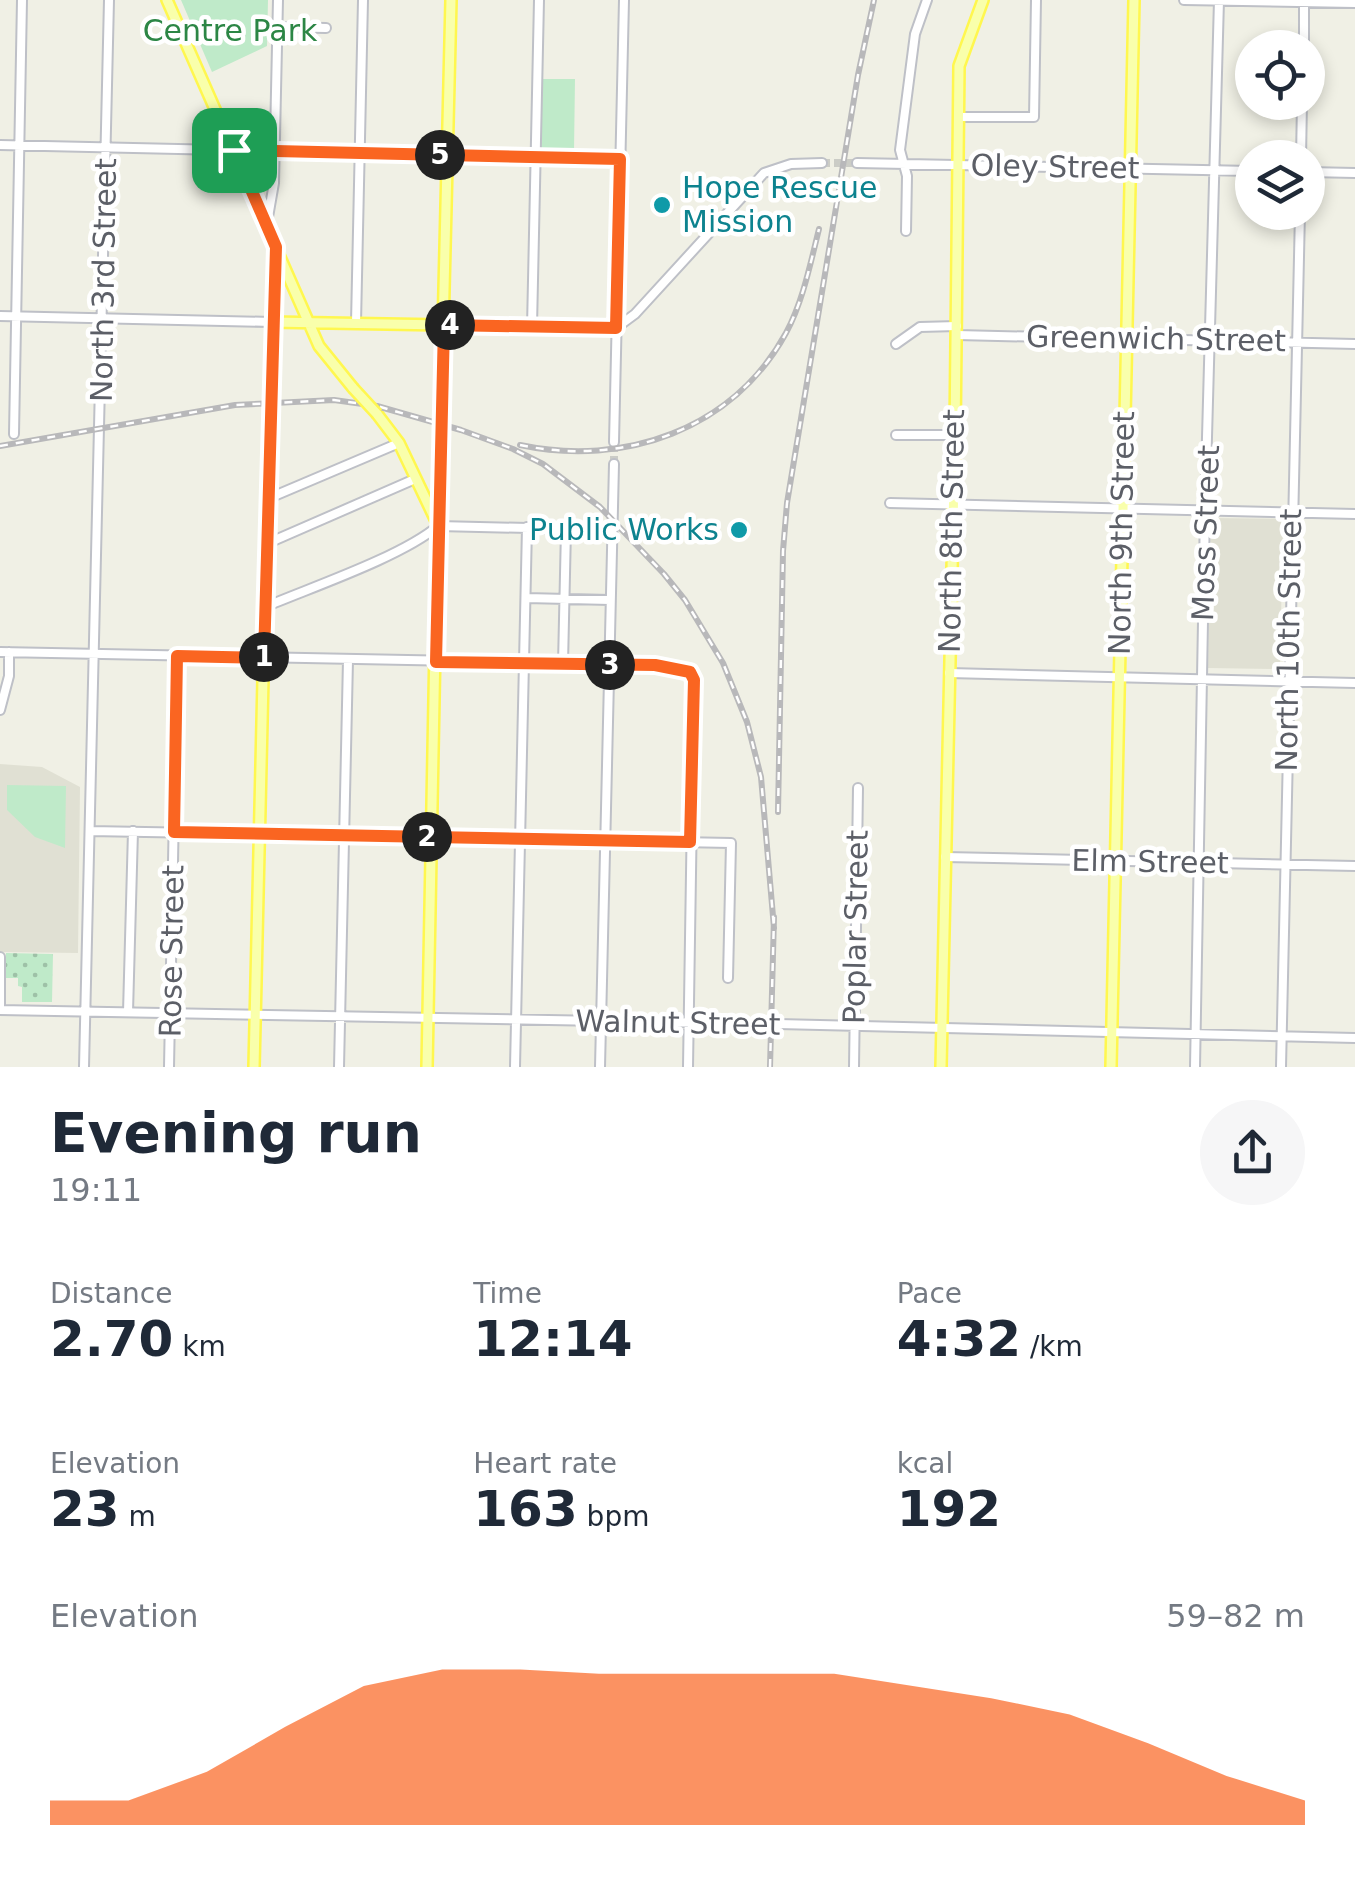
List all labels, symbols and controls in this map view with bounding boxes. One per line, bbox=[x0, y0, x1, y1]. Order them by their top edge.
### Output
park label: Centre Park bbox=[143, 13, 318, 48]
map controls bbox=[1235, 30, 1325, 230]
button: locate bbox=[1235, 30, 1325, 120]
pin bbox=[192, 108, 277, 193]
icon: arrive bbox=[207, 123, 262, 178]
pin: 5 bbox=[415, 130, 465, 180]
text: 5 bbox=[430, 138, 450, 171]
button: layers bbox=[1235, 140, 1325, 230]
street label: Oley Street bbox=[970, 148, 1140, 185]
street label: North 3rd Street bbox=[84, 157, 123, 402]
place label: Hope Rescue Mission bbox=[682, 170, 878, 239]
marker: Hope Rescue Mission bbox=[651, 194, 673, 216]
pin: 4 bbox=[425, 300, 475, 350]
text: 4 bbox=[440, 308, 460, 341]
street label: Greenwich Street bbox=[1026, 319, 1286, 358]
street label: North 8th Street bbox=[932, 408, 971, 653]
street label: North 9th Street bbox=[1102, 410, 1141, 655]
street label: Moss Street bbox=[1185, 444, 1226, 622]
street label: North 10th Street bbox=[1269, 508, 1308, 772]
place label: Public Works bbox=[529, 512, 719, 547]
marker: Public Works bbox=[728, 519, 750, 541]
pin: 1 bbox=[239, 632, 289, 682]
text: 1 bbox=[254, 640, 274, 673]
pin: 3 bbox=[585, 640, 635, 690]
text: 3 bbox=[600, 648, 620, 681]
pin: 2 bbox=[402, 812, 452, 862]
text: 2 bbox=[417, 820, 437, 853]
street label: Poplar Street bbox=[836, 829, 875, 1024]
street label: Elm Street bbox=[1071, 843, 1229, 880]
street label: Rose Street bbox=[152, 864, 191, 1038]
street label: Walnut Street bbox=[575, 1003, 781, 1042]
button: share bbox=[1200, 1100, 1305, 1205]
text: Evening run bbox=[50, 1101, 422, 1165]
text: 19:11 bbox=[50, 1171, 142, 1209]
text: Distance bbox=[50, 1277, 172, 1310]
text: Time bbox=[473, 1277, 542, 1310]
text: Pace bbox=[897, 1277, 962, 1310]
text: 2.70 bbox=[50, 1310, 173, 1368]
text: 12:14 bbox=[473, 1310, 632, 1368]
text: 4:32 bbox=[897, 1310, 1021, 1368]
text: km bbox=[173, 1330, 226, 1363]
text: /km bbox=[1021, 1330, 1083, 1363]
text: Elevation bbox=[50, 1447, 180, 1480]
text: Heart rate bbox=[473, 1447, 617, 1480]
text: kcal bbox=[897, 1447, 953, 1480]
text: 23 bbox=[50, 1480, 120, 1538]
text: 163 bbox=[473, 1480, 578, 1538]
text: 192 bbox=[897, 1480, 1001, 1538]
text: m bbox=[120, 1500, 156, 1533]
text: bpm bbox=[578, 1500, 649, 1533]
text: Elevation bbox=[50, 1597, 199, 1635]
text: 59–82 m bbox=[1166, 1597, 1305, 1635]

